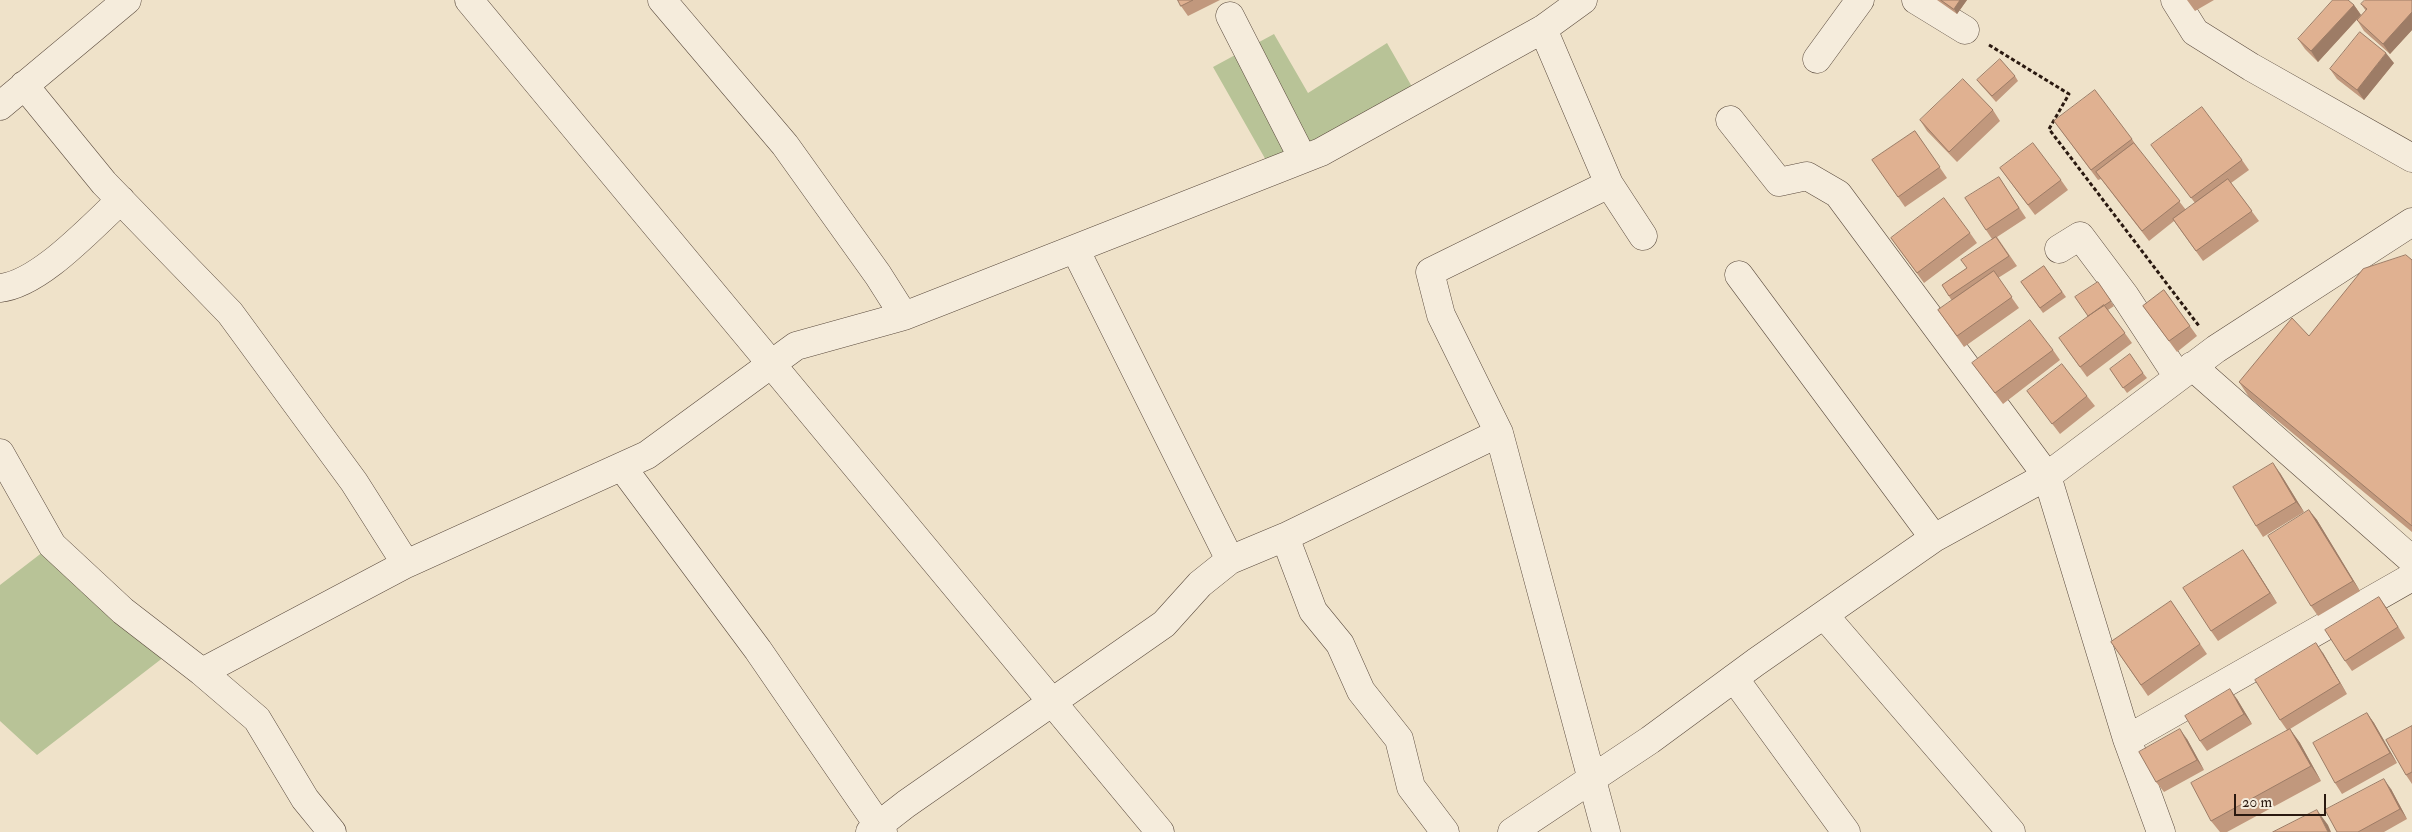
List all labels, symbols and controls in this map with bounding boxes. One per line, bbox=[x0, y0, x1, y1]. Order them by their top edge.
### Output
scale bar bbox=[2237, 784, 2330, 816]
text: 20 m bbox=[2242, 793, 2272, 812]

